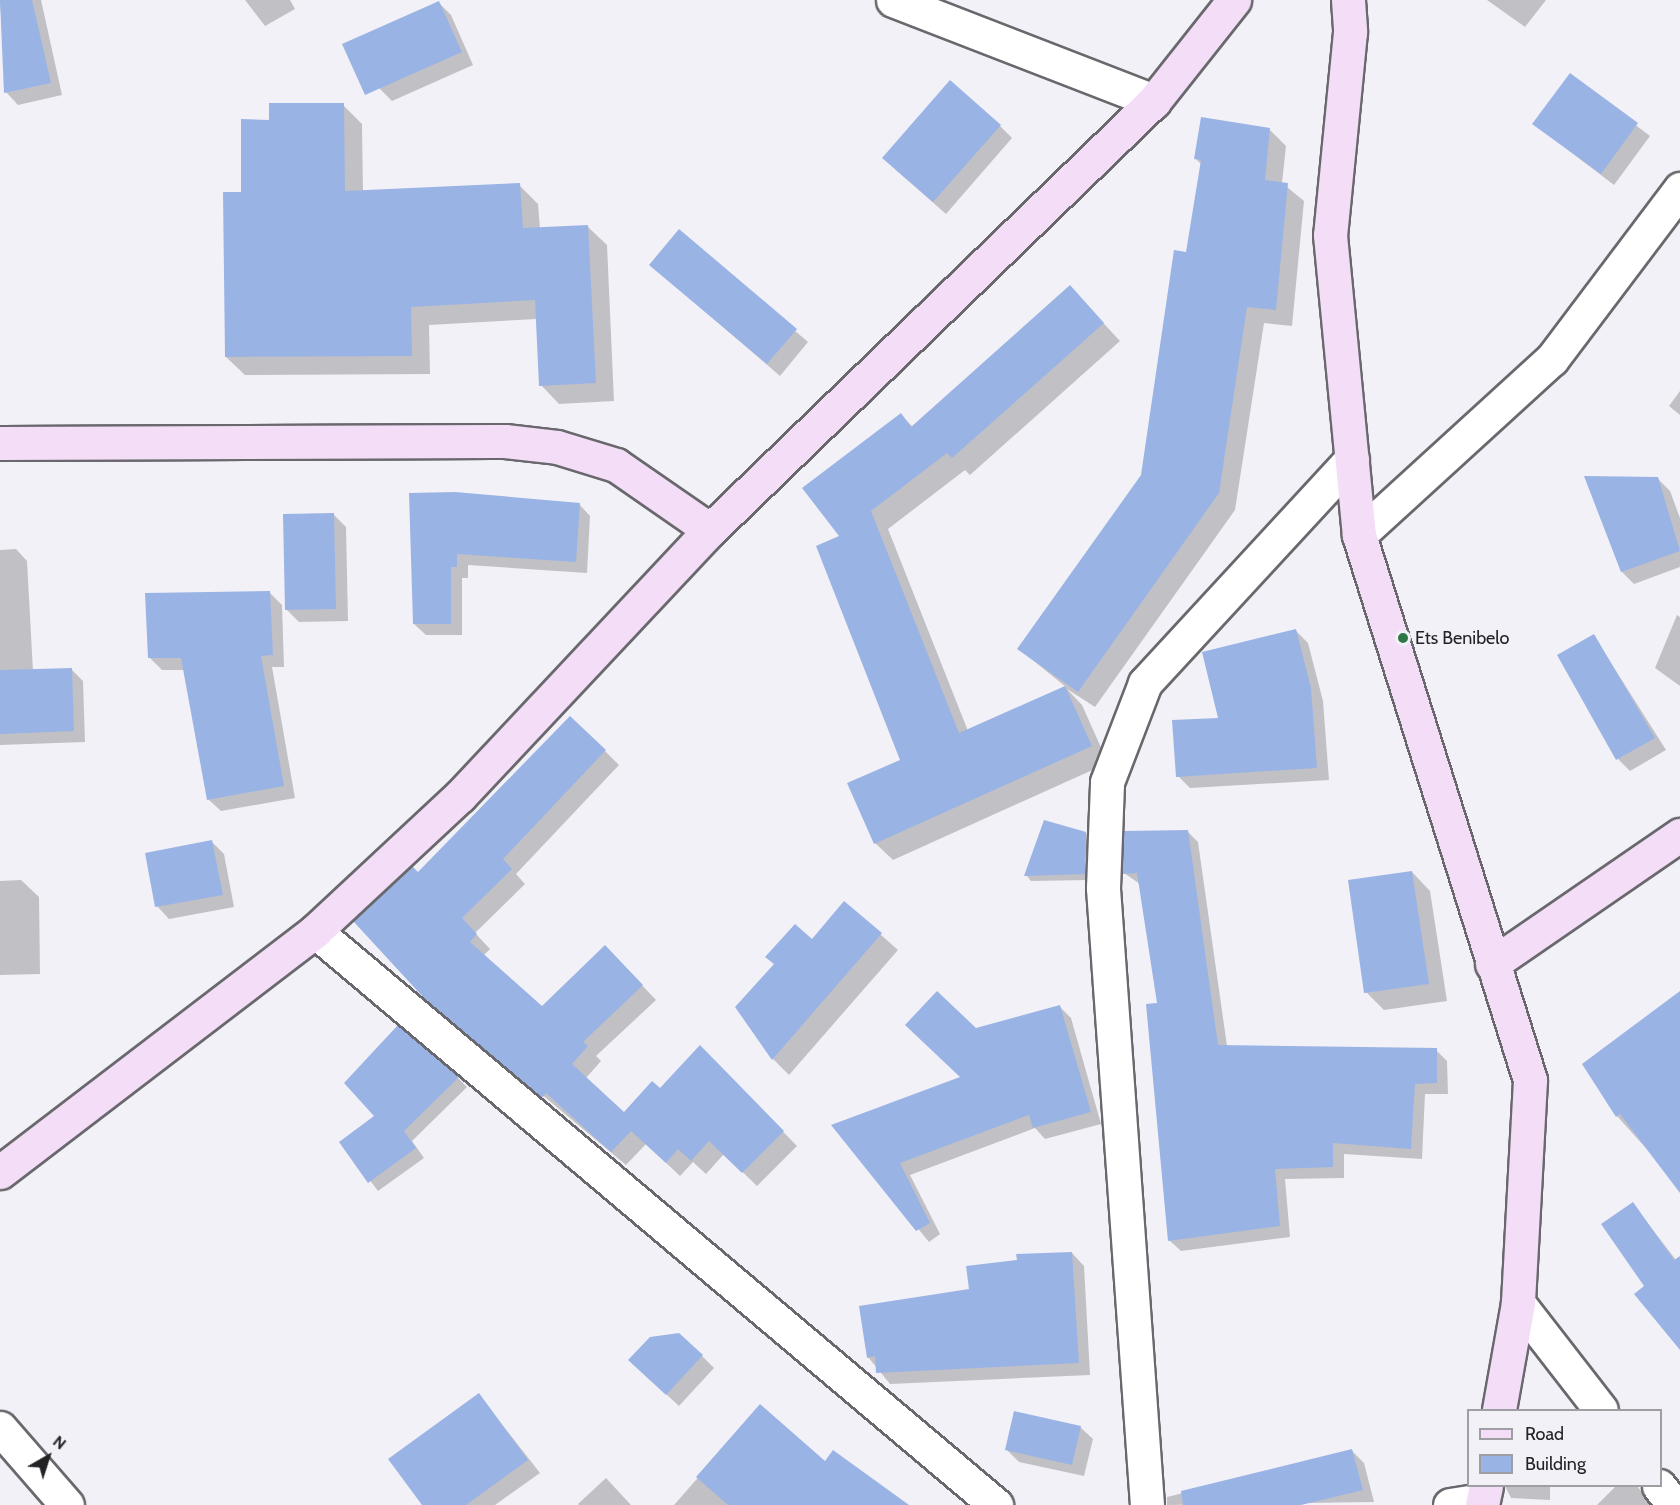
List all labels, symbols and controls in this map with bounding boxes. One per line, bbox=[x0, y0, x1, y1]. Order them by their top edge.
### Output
place label: Ets Benibelo bbox=[1415, 627, 1509, 649]
marker: Ets Benibelo bbox=[1396, 631, 1410, 645]
legend bbox=[1467, 1409, 1662, 1487]
text: Road bbox=[1525, 1423, 1564, 1445]
north arrow bbox=[18, 1427, 78, 1487]
text: N bbox=[49, 1432, 70, 1454]
text: Building bbox=[1525, 1453, 1586, 1475]

